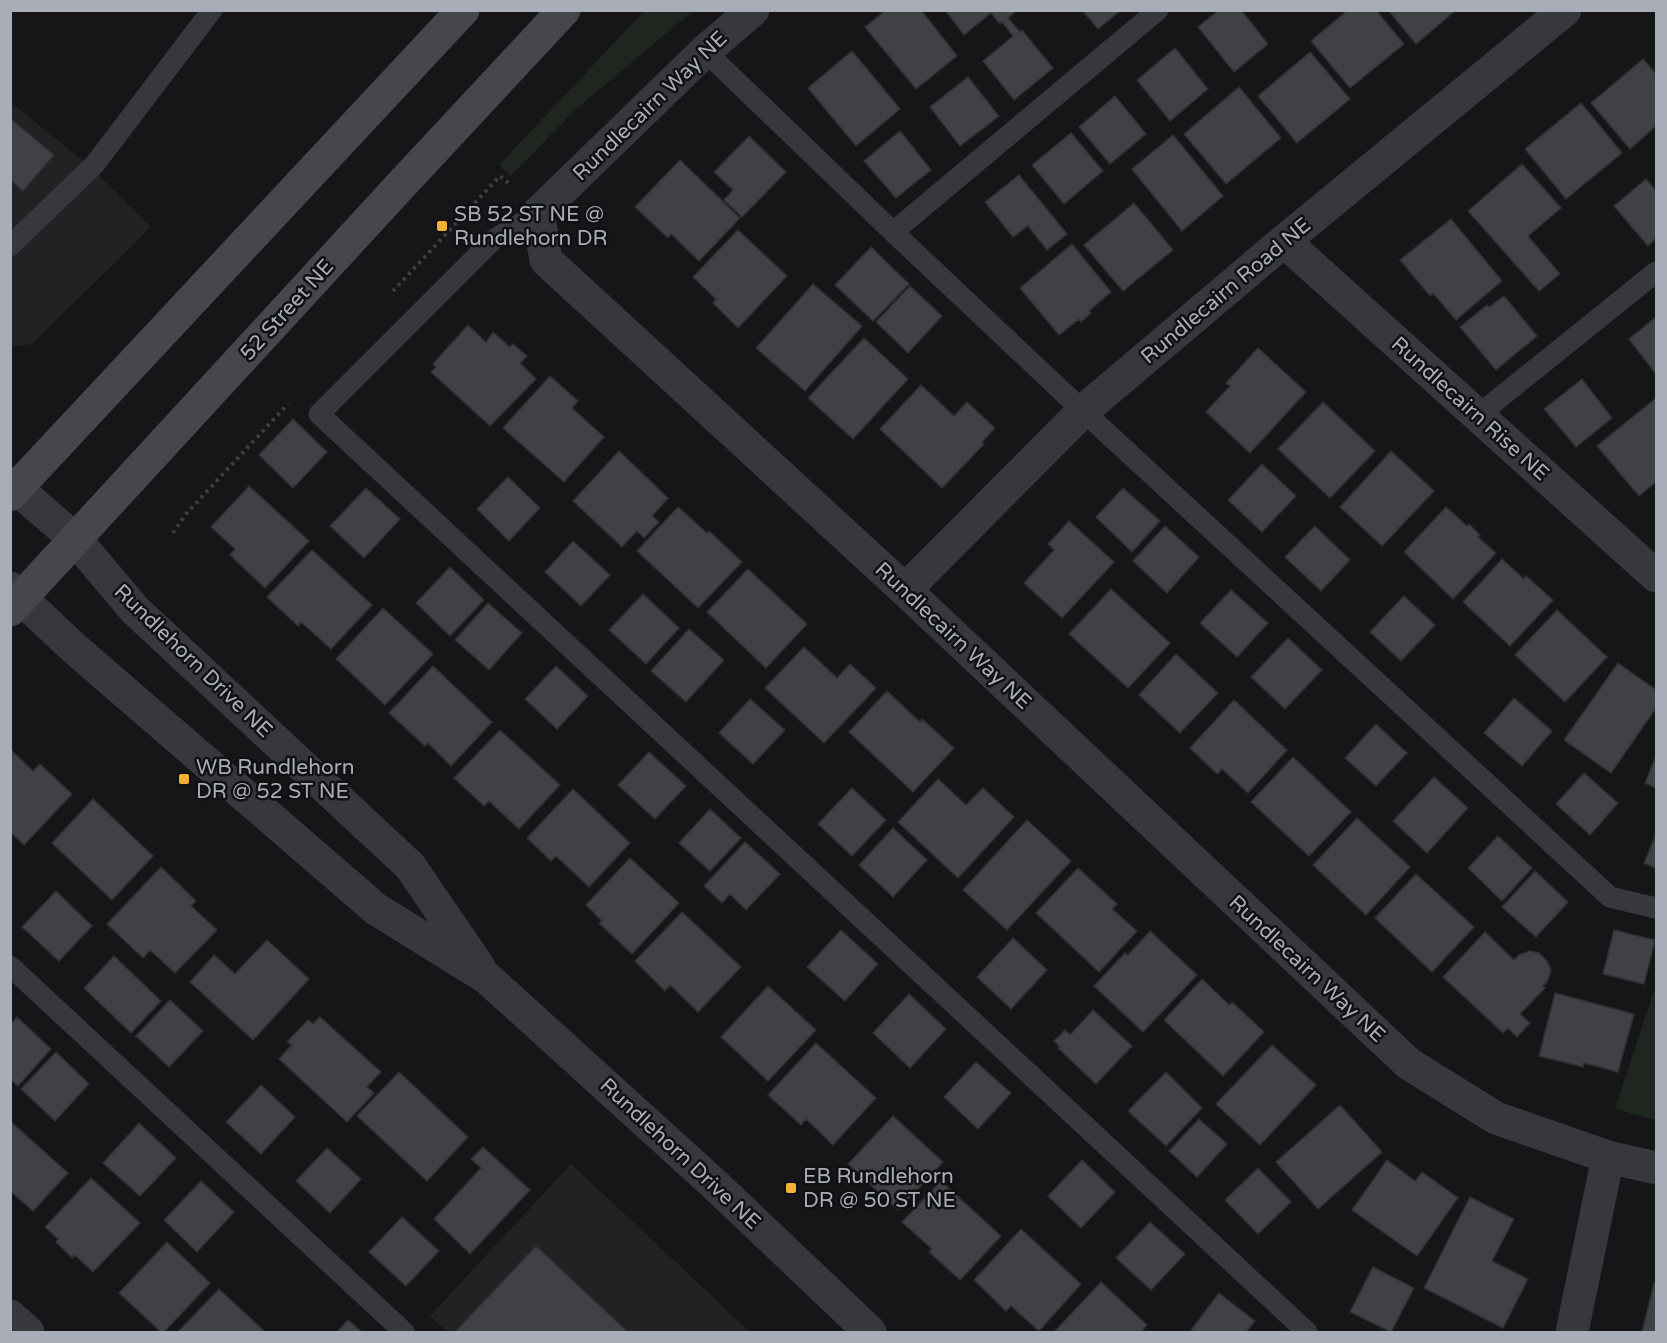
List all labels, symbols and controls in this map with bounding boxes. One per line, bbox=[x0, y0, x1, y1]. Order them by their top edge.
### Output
street label: Rundlecairn Way NE bbox=[568, 26, 732, 186]
place label: SB 52 ST NE @ Rundlehorn DR bbox=[454, 202, 607, 251]
street label: Rundlecairn Road NE bbox=[1136, 213, 1316, 369]
marker: SB 52 ST NE @ Rundlehorn DR bbox=[435, 219, 449, 233]
street label: 52 Street NE bbox=[235, 254, 339, 366]
street label: Rundlecairn Rise NE bbox=[1386, 332, 1554, 486]
street label: Rundlecairn Way NE bbox=[870, 557, 1036, 715]
street label: Rundlehorn Drive NE bbox=[109, 579, 277, 743]
place label: WB Rundlehorn DR @ 52 ST NE bbox=[196, 755, 355, 804]
marker: WB Rundlehorn DR @ 52 ST NE bbox=[177, 772, 191, 786]
street label: Rundlecairn Way NE bbox=[1224, 890, 1390, 1048]
street label: Rundlehorn Drive NE bbox=[595, 1073, 765, 1235]
place label: EB Rundlehorn DR @ 50 ST NE bbox=[803, 1164, 956, 1213]
marker: EB Rundlehorn DR @ 50 ST NE bbox=[784, 1181, 798, 1195]

